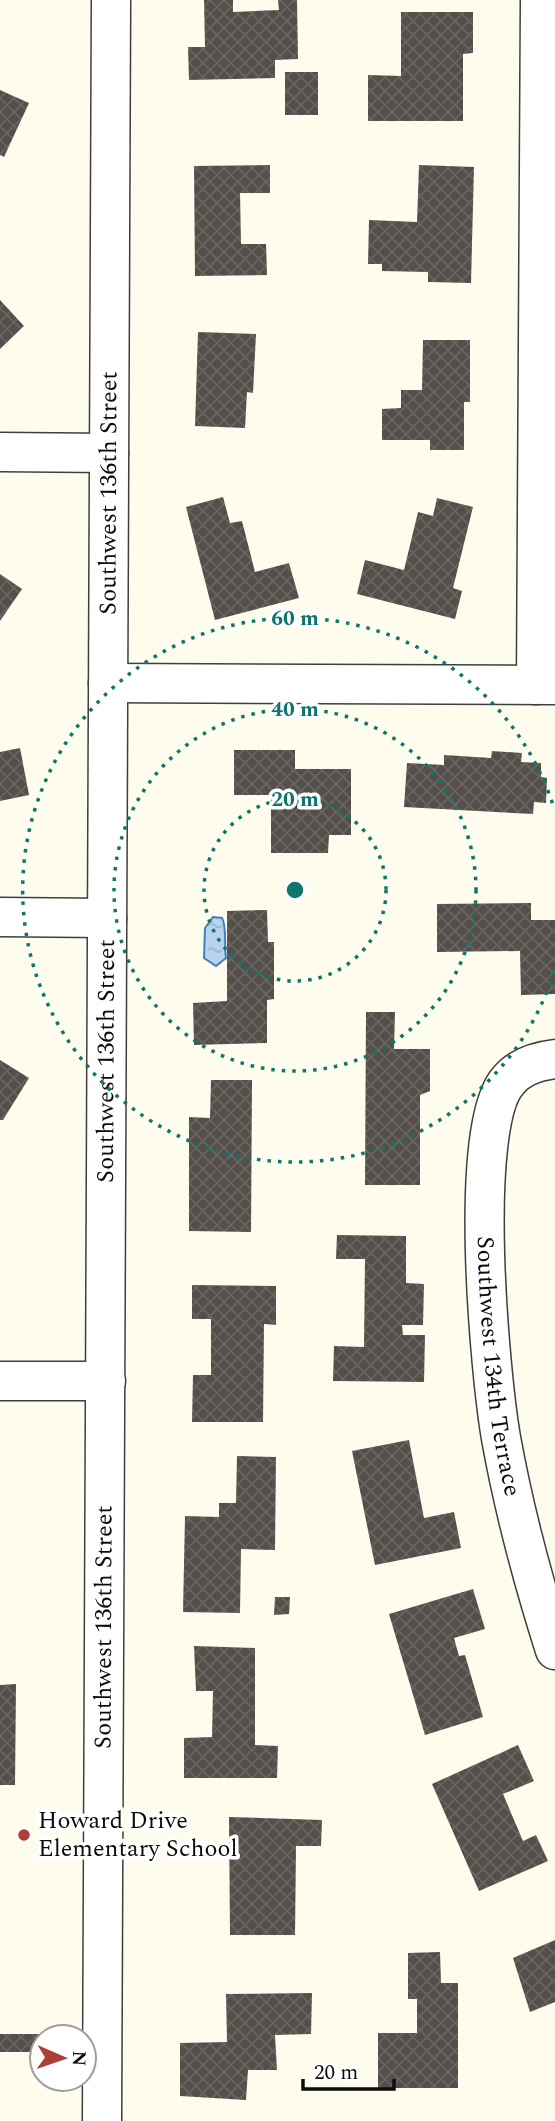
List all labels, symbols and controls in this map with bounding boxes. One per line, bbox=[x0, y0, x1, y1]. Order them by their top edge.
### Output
street label: Southwest 136th Street bbox=[90, 371, 127, 615]
text: 60 m bbox=[271, 603, 319, 635]
text: 40 m bbox=[271, 694, 319, 726]
text: 20 m bbox=[271, 784, 319, 816]
centre of rings bbox=[283, 878, 307, 902]
street label: Southwest 136th Street bbox=[88, 939, 125, 1183]
street label: Southwest 134th Terrace bbox=[467, 1236, 530, 1500]
street label: Southwest 136th Street bbox=[86, 1505, 123, 1749]
place label: Howard Drive Elementary School bbox=[38, 1803, 238, 1867]
marker: Howard Drive Elementary School bbox=[16, 1827, 32, 1843]
north arrow bbox=[28, 2023, 98, 2093]
scale bar bbox=[303, 2048, 394, 2092]
text: N bbox=[64, 2050, 93, 2067]
text: 20 m bbox=[314, 2057, 358, 2089]

